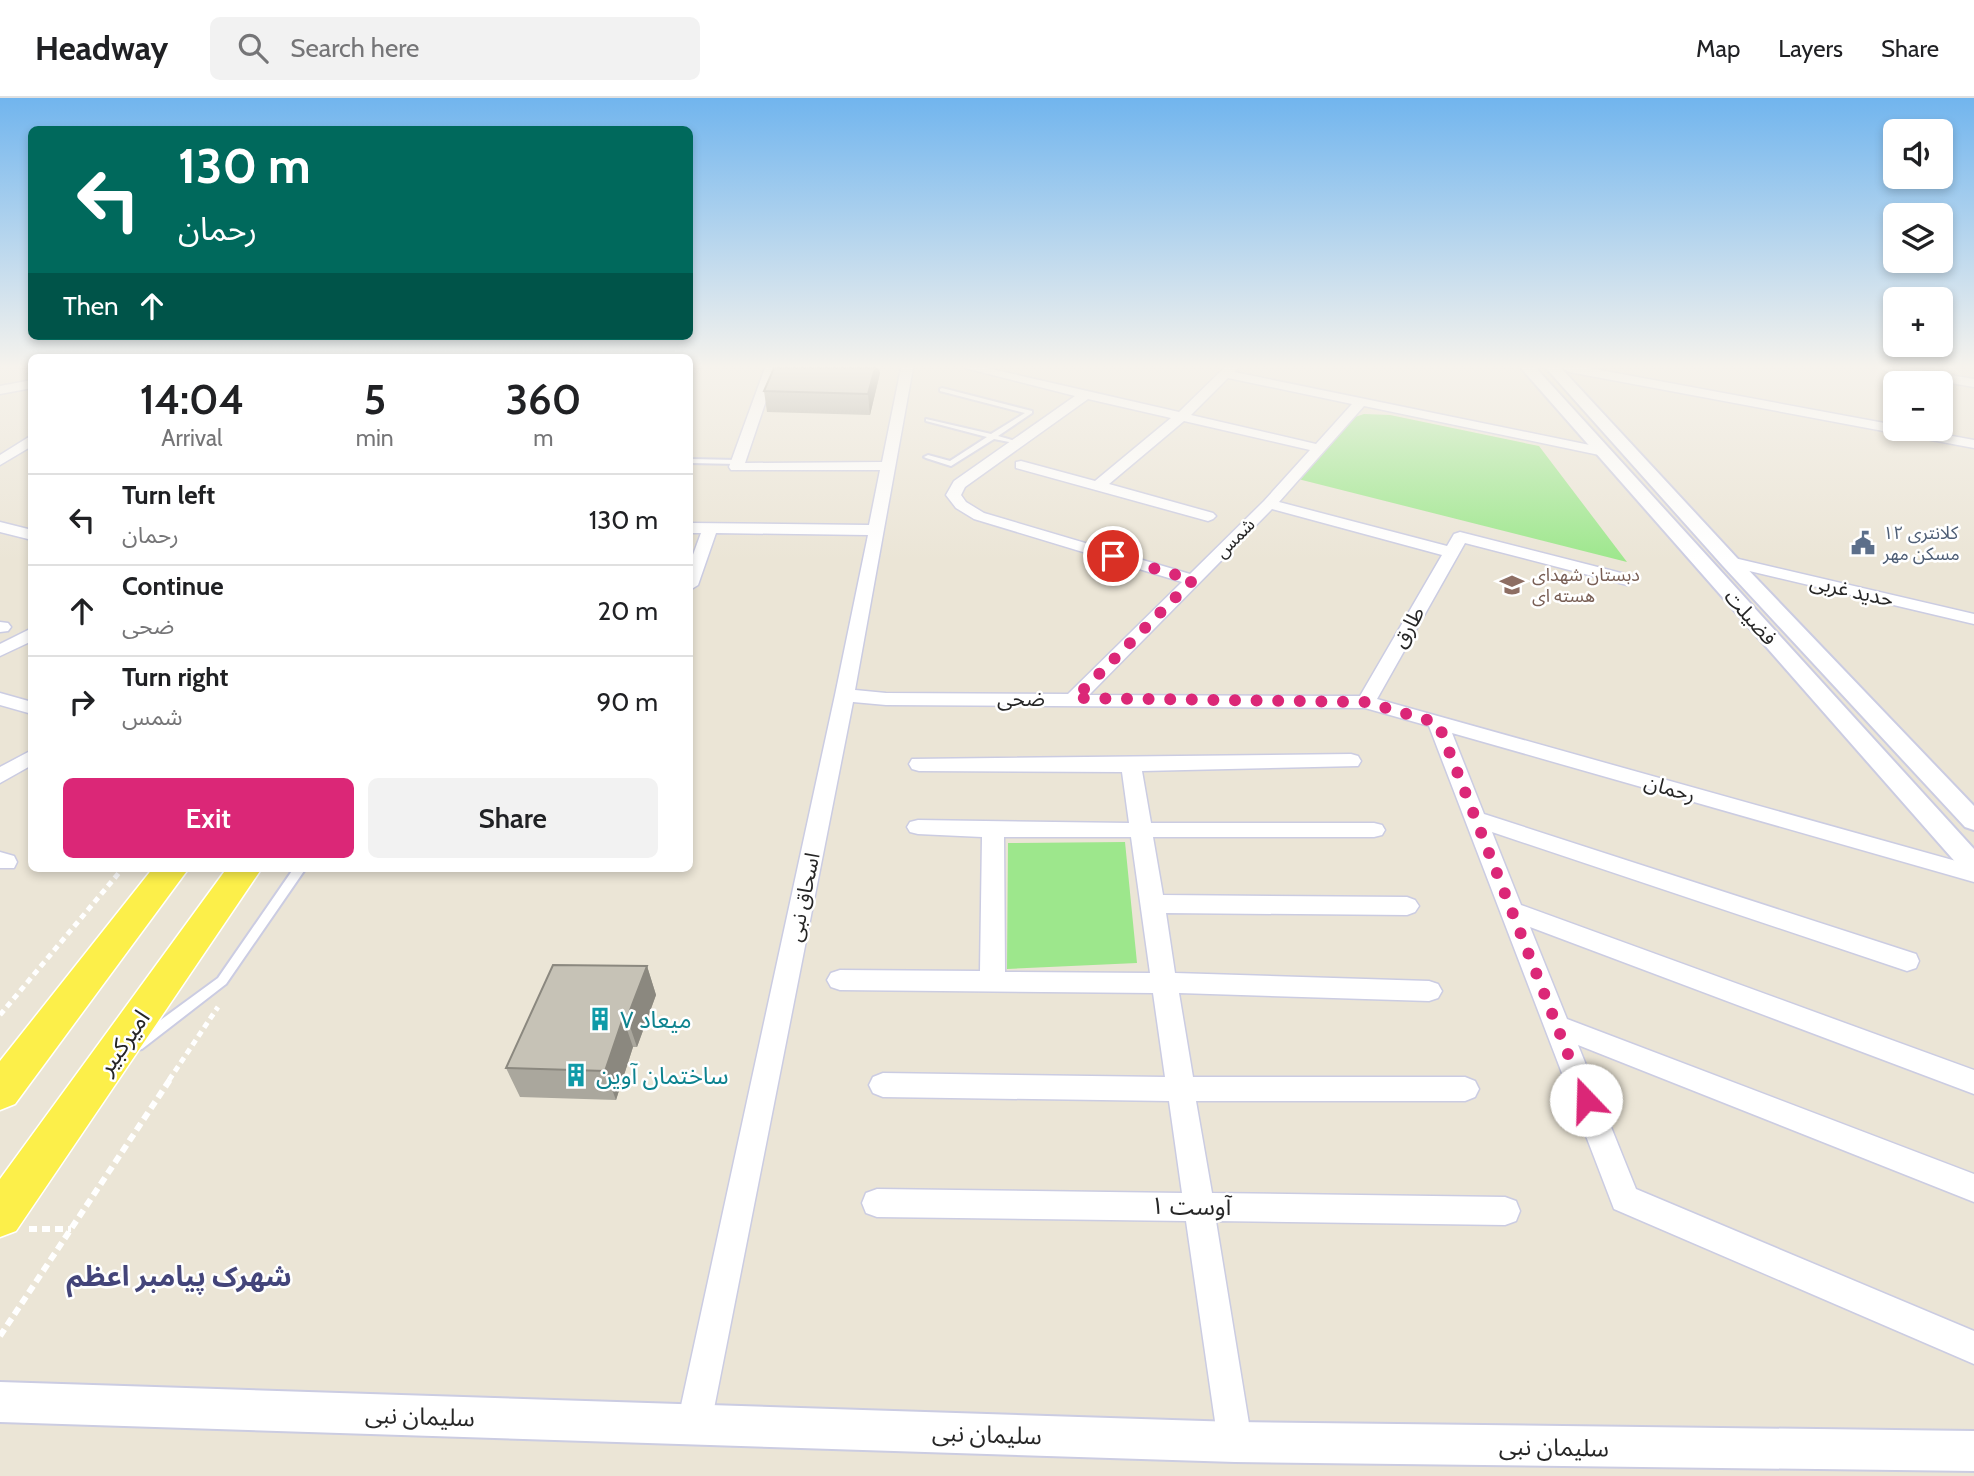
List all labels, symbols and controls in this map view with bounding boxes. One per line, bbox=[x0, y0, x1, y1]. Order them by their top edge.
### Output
search box bbox=[210, 17, 700, 80]
text: Headway bbox=[35, 28, 168, 68]
icon: search bbox=[234, 29, 272, 67]
text: Search here bbox=[290, 32, 419, 64]
text: Map bbox=[1696, 34, 1740, 63]
text: Layers bbox=[1778, 34, 1843, 63]
text: Share bbox=[1881, 34, 1939, 63]
map controls bbox=[1883, 119, 1953, 441]
button: sound bbox=[1883, 119, 1953, 189]
text: 130 m bbox=[178, 136, 311, 195]
icon: left bbox=[63, 154, 154, 245]
button: layers bbox=[1883, 203, 1953, 273]
text: رحمان bbox=[178, 209, 257, 248]
icon: ahead bbox=[133, 287, 171, 325]
button: + bbox=[1883, 287, 1953, 357]
text: Then bbox=[63, 290, 119, 322]
button: − bbox=[1883, 371, 1953, 441]
text: 14:04 bbox=[140, 373, 244, 425]
text: 5 bbox=[363, 373, 386, 425]
text: 360 bbox=[505, 373, 581, 425]
text: Arrival bbox=[161, 424, 223, 452]
text: min bbox=[356, 424, 394, 452]
text: m bbox=[533, 424, 553, 452]
text: Turn left bbox=[122, 479, 215, 511]
icon: left bbox=[63, 501, 101, 539]
text: 130 m bbox=[589, 504, 658, 536]
street label: شمس bbox=[1210, 513, 1260, 563]
text: رحمان bbox=[122, 521, 179, 549]
place label: کلانتری ۱۲ مسکن مهر bbox=[1882, 522, 1960, 565]
pin bbox=[1083, 526, 1143, 586]
public building icon: کلانتری ۱۲ مسکن مهر bbox=[1849, 529, 1877, 557]
icon: arrive bbox=[1094, 537, 1132, 575]
place label: دبستان شهدای هسته ای bbox=[1532, 564, 1640, 607]
street label: حدید غربی bbox=[1808, 568, 1896, 612]
text: Continue bbox=[122, 570, 224, 602]
school or university icon: دبستان شهدای هسته ای bbox=[1498, 571, 1526, 599]
street label: فضیلت bbox=[1719, 584, 1783, 650]
icon: ahead bbox=[63, 592, 101, 630]
text: 20 m bbox=[598, 595, 658, 627]
street label: طارق bbox=[1386, 602, 1430, 652]
text: ضحی bbox=[122, 612, 174, 640]
text: Turn right bbox=[122, 661, 228, 693]
icon: right bbox=[63, 683, 101, 721]
text: 90 m bbox=[596, 686, 658, 718]
street label: ضحی bbox=[997, 686, 1045, 711]
text: شمس bbox=[122, 703, 183, 731]
street label: رحمان bbox=[1642, 769, 1698, 807]
button: Exit bbox=[63, 778, 354, 858]
button: Share bbox=[368, 778, 658, 858]
street label: اسحاق نبی bbox=[781, 850, 825, 944]
street label: امیرکبیر bbox=[90, 1004, 156, 1081]
building icon: میعاد ۷ bbox=[586, 1005, 614, 1033]
place label: میعاد ۷ bbox=[620, 1005, 692, 1034]
building icon: ساختمان آوین bbox=[562, 1061, 590, 1089]
place label: ساختمان آوین bbox=[596, 1061, 729, 1090]
position arrow bbox=[1549, 1063, 1623, 1137]
street label: آوست ١ bbox=[1150, 1191, 1233, 1221]
district label: شهرک پیامبر اعظم bbox=[66, 1259, 292, 1298]
street label: سلیمان نبی bbox=[365, 1400, 475, 1432]
street label: سلیمان نبی bbox=[932, 1418, 1042, 1450]
street label: سلیمان نبی bbox=[1499, 1432, 1609, 1462]

